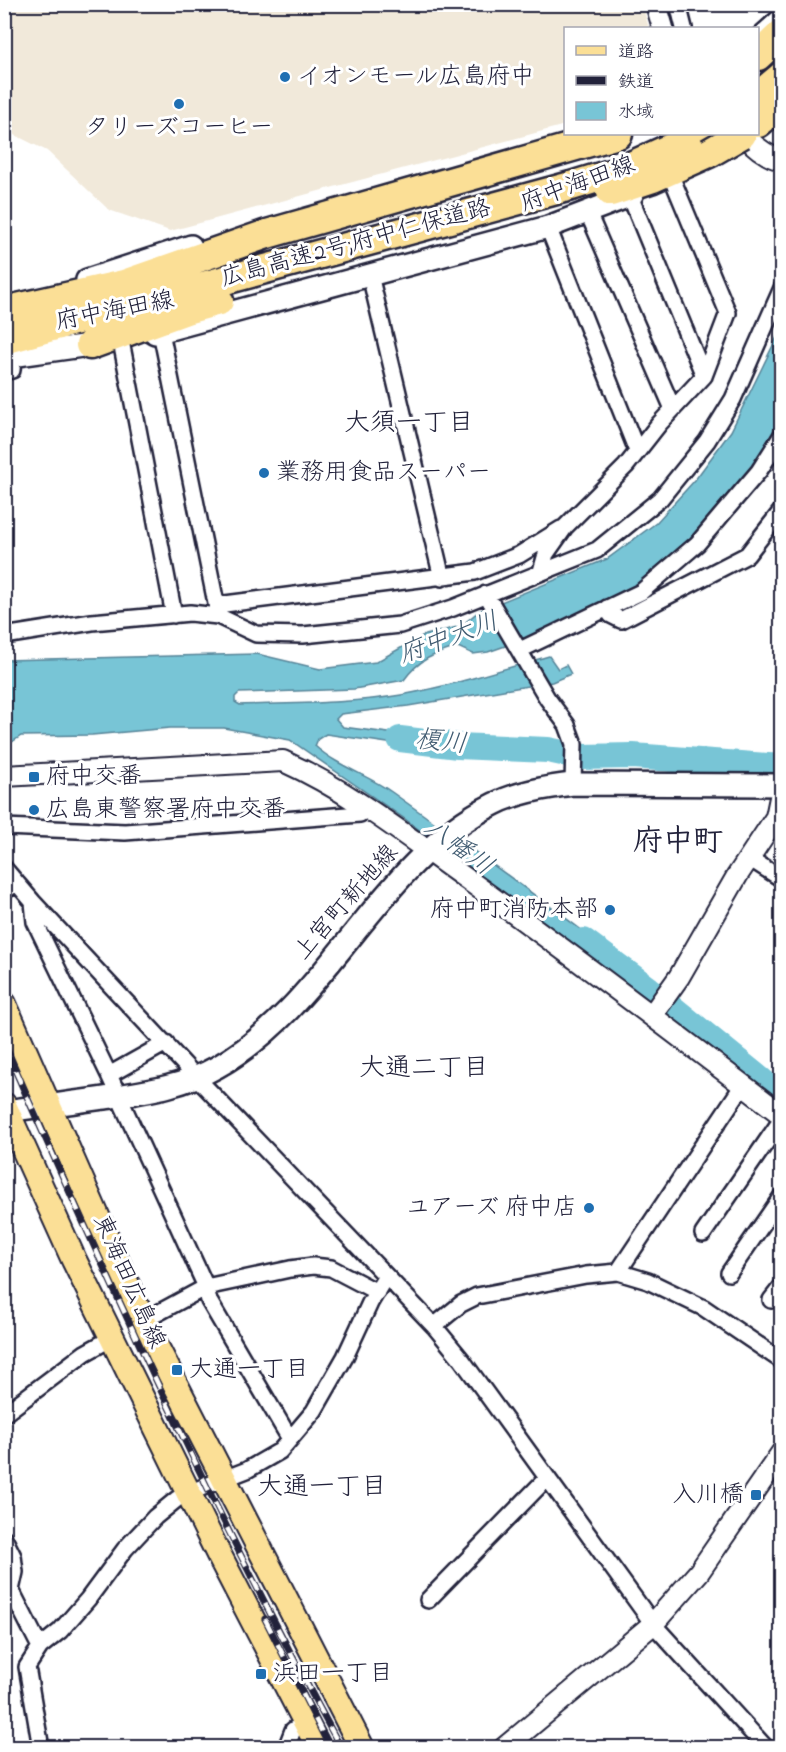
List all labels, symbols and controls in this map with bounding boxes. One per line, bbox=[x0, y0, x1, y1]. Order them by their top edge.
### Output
legend bbox=[564, 27, 759, 135]
text: 道路 bbox=[618, 40, 654, 66]
place label: イオンモール広島府中 bbox=[297, 60, 535, 95]
marker: イオンモール広島府中 bbox=[278, 70, 292, 84]
text: 鉄道 bbox=[618, 70, 654, 96]
marker: タリーズコーヒー bbox=[172, 97, 186, 111]
text: 水域 bbox=[618, 100, 654, 126]
place label: タリーズコーヒー bbox=[85, 111, 273, 146]
street label: 府中海田線 bbox=[516, 148, 640, 222]
street label: 広島高速2号;府中仁保道路 bbox=[217, 191, 495, 297]
street label: 府中海田線 bbox=[53, 283, 177, 341]
district label: 大須一丁目 bbox=[344, 405, 474, 443]
place label: 業務用食品スーパー bbox=[276, 456, 491, 491]
marker: 業務用食品スーパー bbox=[257, 466, 271, 480]
water label: 府中大川 bbox=[394, 603, 504, 675]
water label: 榎川 bbox=[413, 721, 469, 765]
place label: 府中交番 bbox=[46, 760, 142, 795]
marker: 府中交番 bbox=[27, 770, 41, 784]
place label: 広島東警察署府中交番 bbox=[46, 793, 286, 828]
marker: 広島東警察署府中交番 bbox=[27, 803, 41, 817]
water label: 八幡川 bbox=[415, 810, 501, 886]
district label: 府中町 bbox=[633, 821, 723, 865]
street label: 上宮町新地線 bbox=[287, 837, 407, 969]
place label: 府中町消防本部 bbox=[430, 893, 598, 928]
marker: 府中町消防本部 bbox=[603, 903, 617, 917]
district label: 大通二丁目 bbox=[359, 1050, 489, 1088]
place label: ユアーズ 府中店 bbox=[406, 1191, 577, 1226]
marker: ユアーズ 府中店 bbox=[582, 1201, 596, 1215]
street label: 東海田広島線 bbox=[83, 1209, 173, 1355]
place label: 大通一丁目 bbox=[189, 1353, 309, 1388]
marker: 大通一丁目 bbox=[170, 1363, 184, 1377]
district label: 大通一丁目 bbox=[257, 1469, 387, 1507]
place label: 入川橋 bbox=[672, 1478, 744, 1513]
marker: 入川橋 bbox=[749, 1488, 763, 1502]
place label: 浜田一丁目 bbox=[273, 1657, 393, 1692]
marker: 浜田一丁目 bbox=[254, 1667, 268, 1681]

